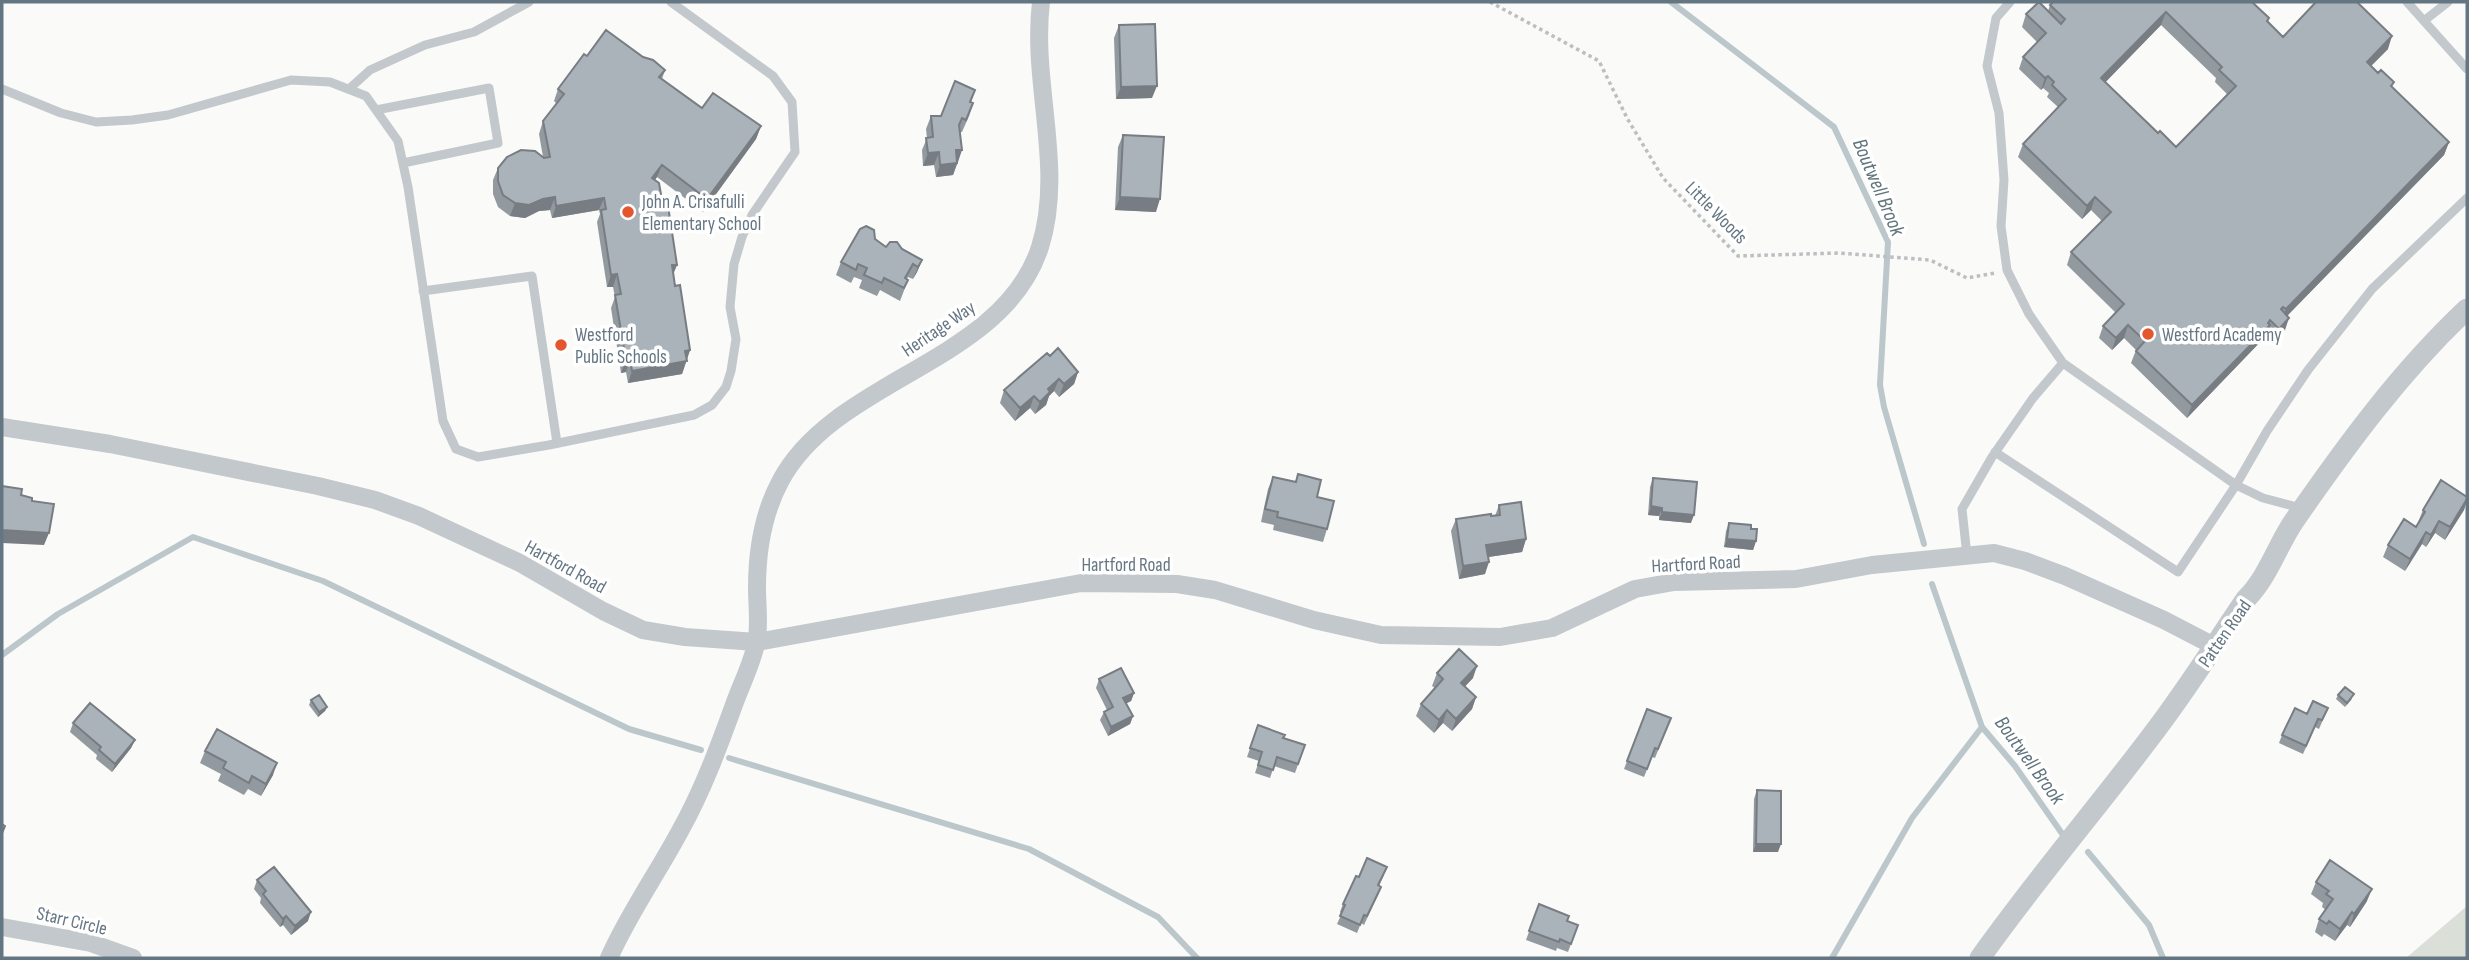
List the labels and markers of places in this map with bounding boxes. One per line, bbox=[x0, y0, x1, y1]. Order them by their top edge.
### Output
place label: John A. Crisafulli Elementary School bbox=[641, 191, 761, 236]
marker: John A. Crisafulli Elementary School bbox=[620, 204, 636, 220]
place label: Westford Public Schools bbox=[575, 324, 667, 369]
place label: Westford Academy bbox=[2162, 324, 2282, 347]
marker: Westford Academy bbox=[2140, 326, 2156, 342]
marker: Westford Public Schools bbox=[553, 337, 569, 353]

